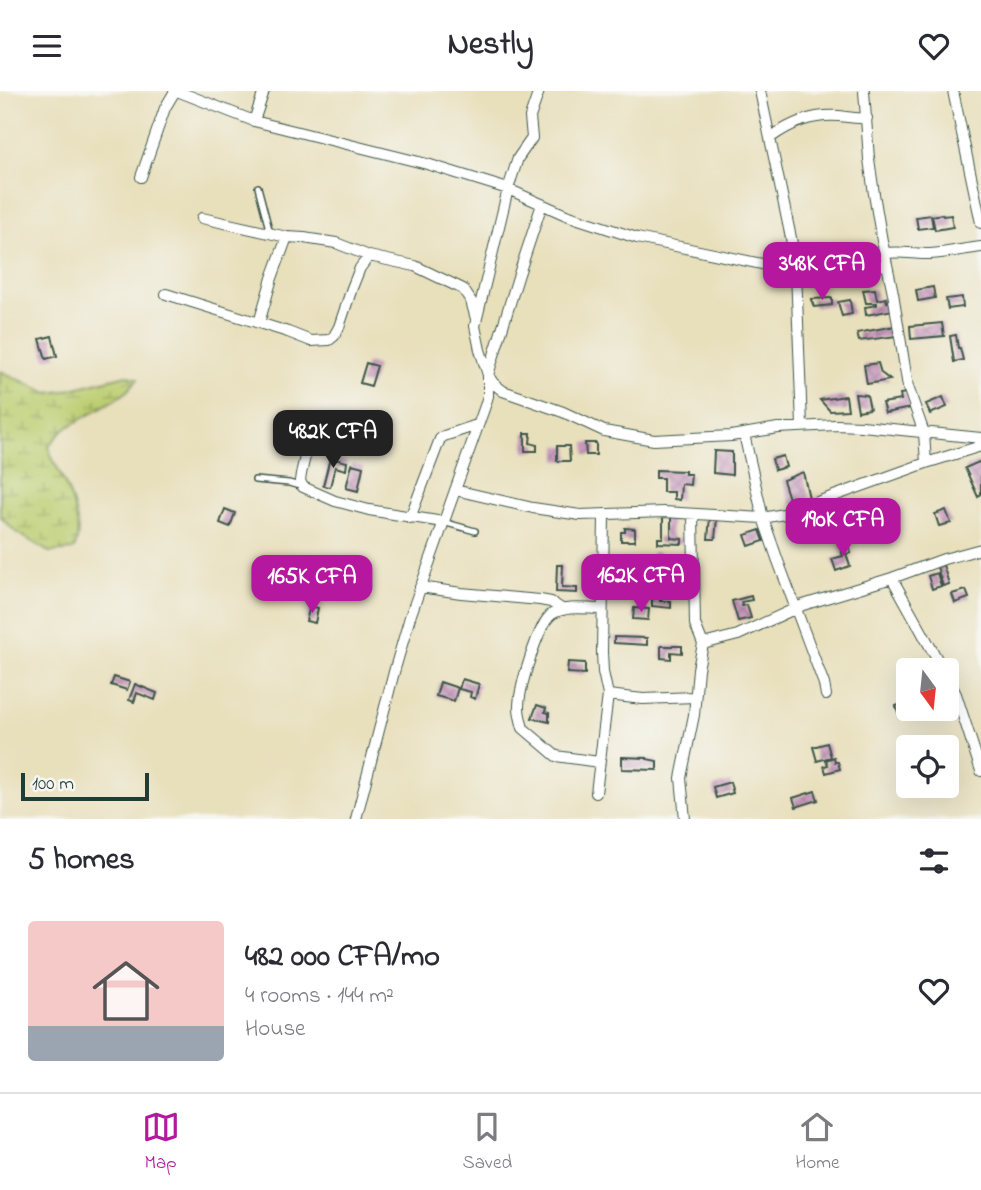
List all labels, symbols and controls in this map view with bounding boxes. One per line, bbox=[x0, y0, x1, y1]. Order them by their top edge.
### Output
text: Nestly bbox=[447, 22, 534, 69]
icon: menu bbox=[28, 27, 66, 65]
icon: heart bbox=[915, 27, 953, 65]
pin: 348K CFA bbox=[750, 243, 894, 302]
text: 348K CFA bbox=[779, 248, 865, 281]
pin: 482K CFA bbox=[261, 411, 405, 470]
text: 482K CFA bbox=[289, 416, 377, 449]
pin: 190K CFA bbox=[771, 498, 915, 558]
text: 190K CFA bbox=[802, 504, 884, 537]
pin: 162K CFA bbox=[569, 554, 713, 614]
pin: 165K CFA bbox=[240, 555, 384, 615]
text: 162K CFA bbox=[597, 560, 685, 593]
text: 165K CFA bbox=[267, 561, 357, 594]
north arrow bbox=[896, 658, 959, 721]
map controls bbox=[896, 658, 959, 798]
button: locate bbox=[896, 735, 959, 798]
scale bar bbox=[21, 770, 149, 802]
text: 100 m bbox=[32, 771, 74, 798]
text: 5 homes bbox=[28, 839, 135, 883]
icon: filters bbox=[915, 842, 953, 880]
text: 482 000 CFA/mo bbox=[245, 936, 440, 980]
icon: home bbox=[84, 949, 168, 1033]
icon: heart bbox=[915, 972, 953, 1010]
text: 4 rooms · 144 m² bbox=[245, 980, 394, 1013]
text: House bbox=[245, 1013, 305, 1046]
tab: Map bbox=[142, 1108, 180, 1177]
tab: Saved bbox=[463, 1108, 512, 1177]
tab: Home bbox=[795, 1108, 839, 1177]

